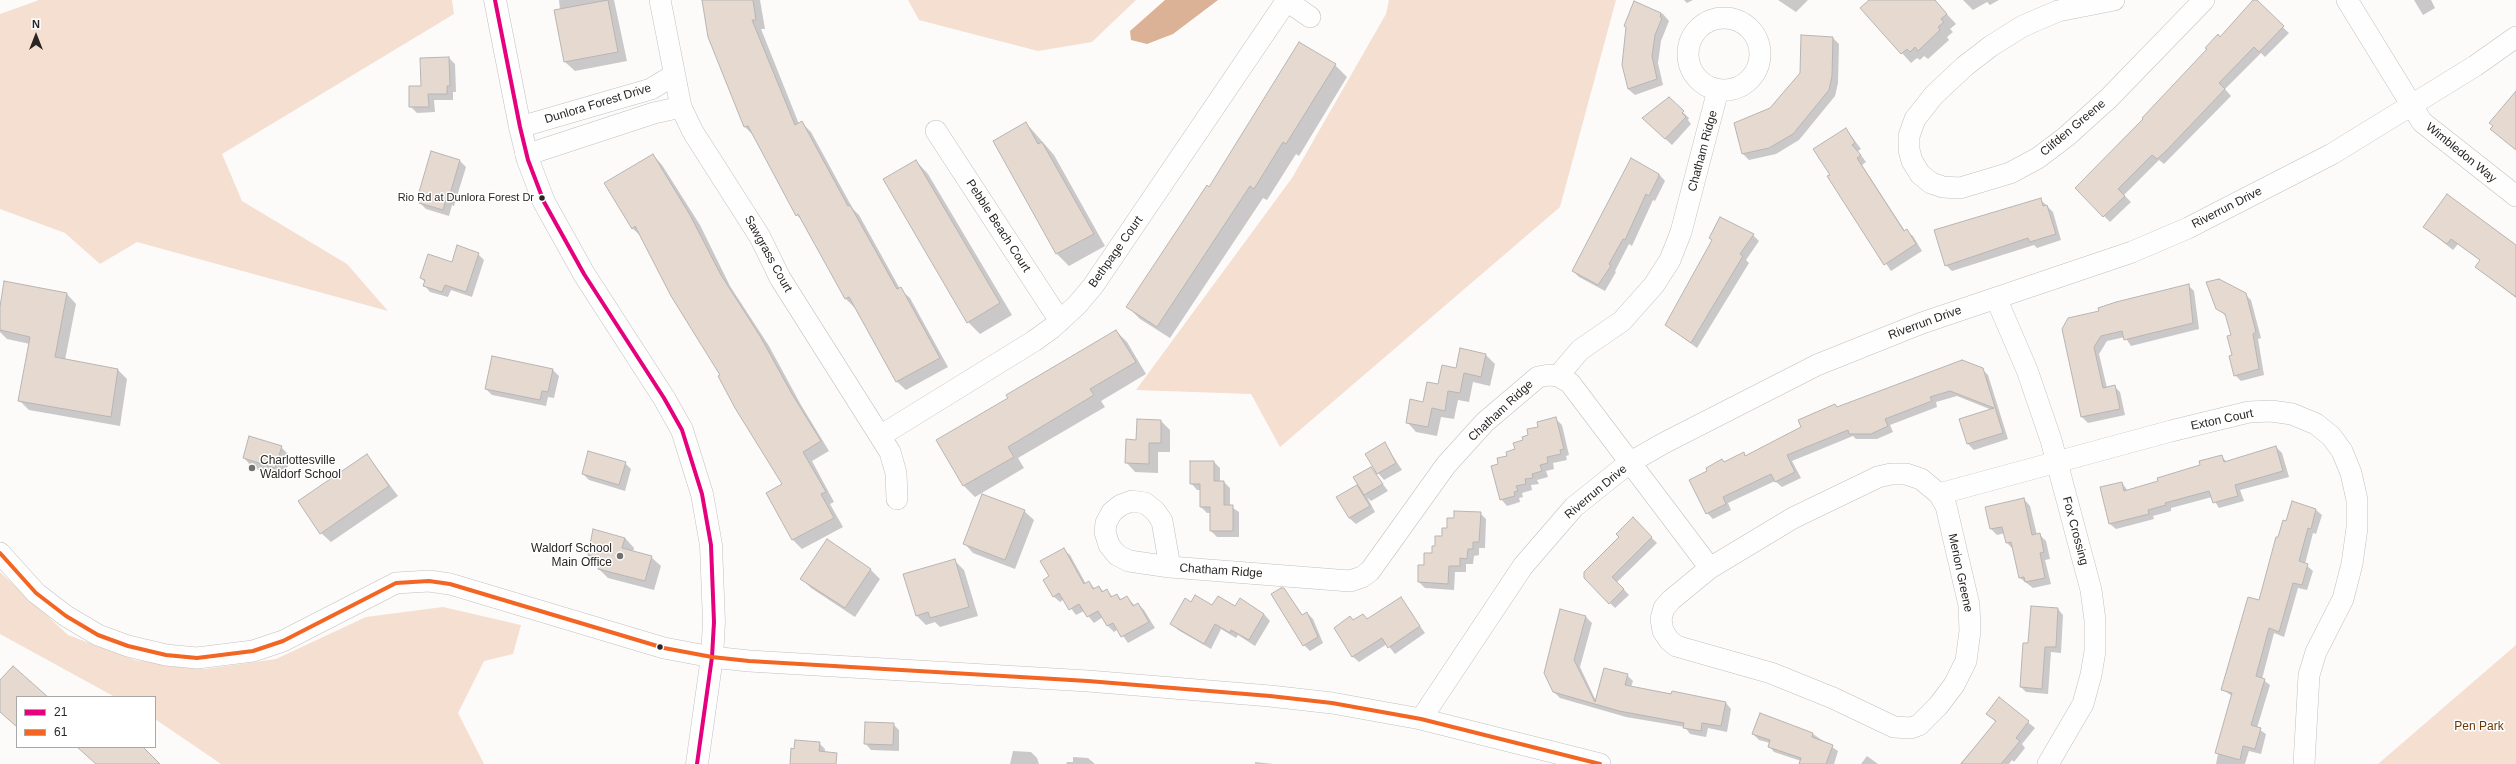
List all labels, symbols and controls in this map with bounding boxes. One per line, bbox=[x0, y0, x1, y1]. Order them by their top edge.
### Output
north arrow bbox=[16, 16, 56, 56]
text: N bbox=[32, 18, 40, 30]
street label: Dunlora Forest Drive bbox=[543, 81, 653, 127]
street label: Clifden Greene bbox=[2037, 97, 2109, 159]
street label: Chatham Ridge bbox=[1685, 109, 1721, 193]
street label: Wimbledon Way bbox=[2423, 120, 2499, 186]
street label: Pebble Beach Court bbox=[963, 177, 1033, 275]
street label: Riverrun Drive bbox=[2190, 184, 2264, 232]
place label: Rio Rd at Dunlora Forest Dr bbox=[398, 191, 534, 205]
marker: Rio Rd at Dunlora Forest Dr bbox=[537, 193, 547, 203]
street label: Sawgrass Court bbox=[741, 213, 795, 295]
street label: Bethpage Court bbox=[1086, 213, 1146, 291]
street label: Riverrun Drive bbox=[1887, 303, 1963, 343]
street label: Chatham Ridge bbox=[1466, 377, 1536, 445]
street label: Exton Court bbox=[2190, 406, 2254, 434]
place label: Charlottesville Waldorf School bbox=[260, 454, 341, 482]
street label: Riverrun Drive bbox=[1562, 462, 1630, 522]
marker: Charlottesville Waldorf School bbox=[247, 463, 257, 473]
street label: Fox Crossing bbox=[2059, 495, 2091, 567]
street label: Merion Greene bbox=[1945, 532, 1975, 614]
place label: Waldorf School Main Office bbox=[531, 542, 612, 570]
marker: Waldorf School Main Office bbox=[615, 551, 625, 561]
street label: Chatham Ridge bbox=[1179, 561, 1263, 581]
unlabelled marker bbox=[655, 642, 665, 652]
legend bbox=[16, 696, 156, 748]
text: 21 bbox=[54, 705, 67, 719]
park label: Pen Park bbox=[2454, 720, 2504, 734]
text: 61 bbox=[54, 725, 67, 739]

